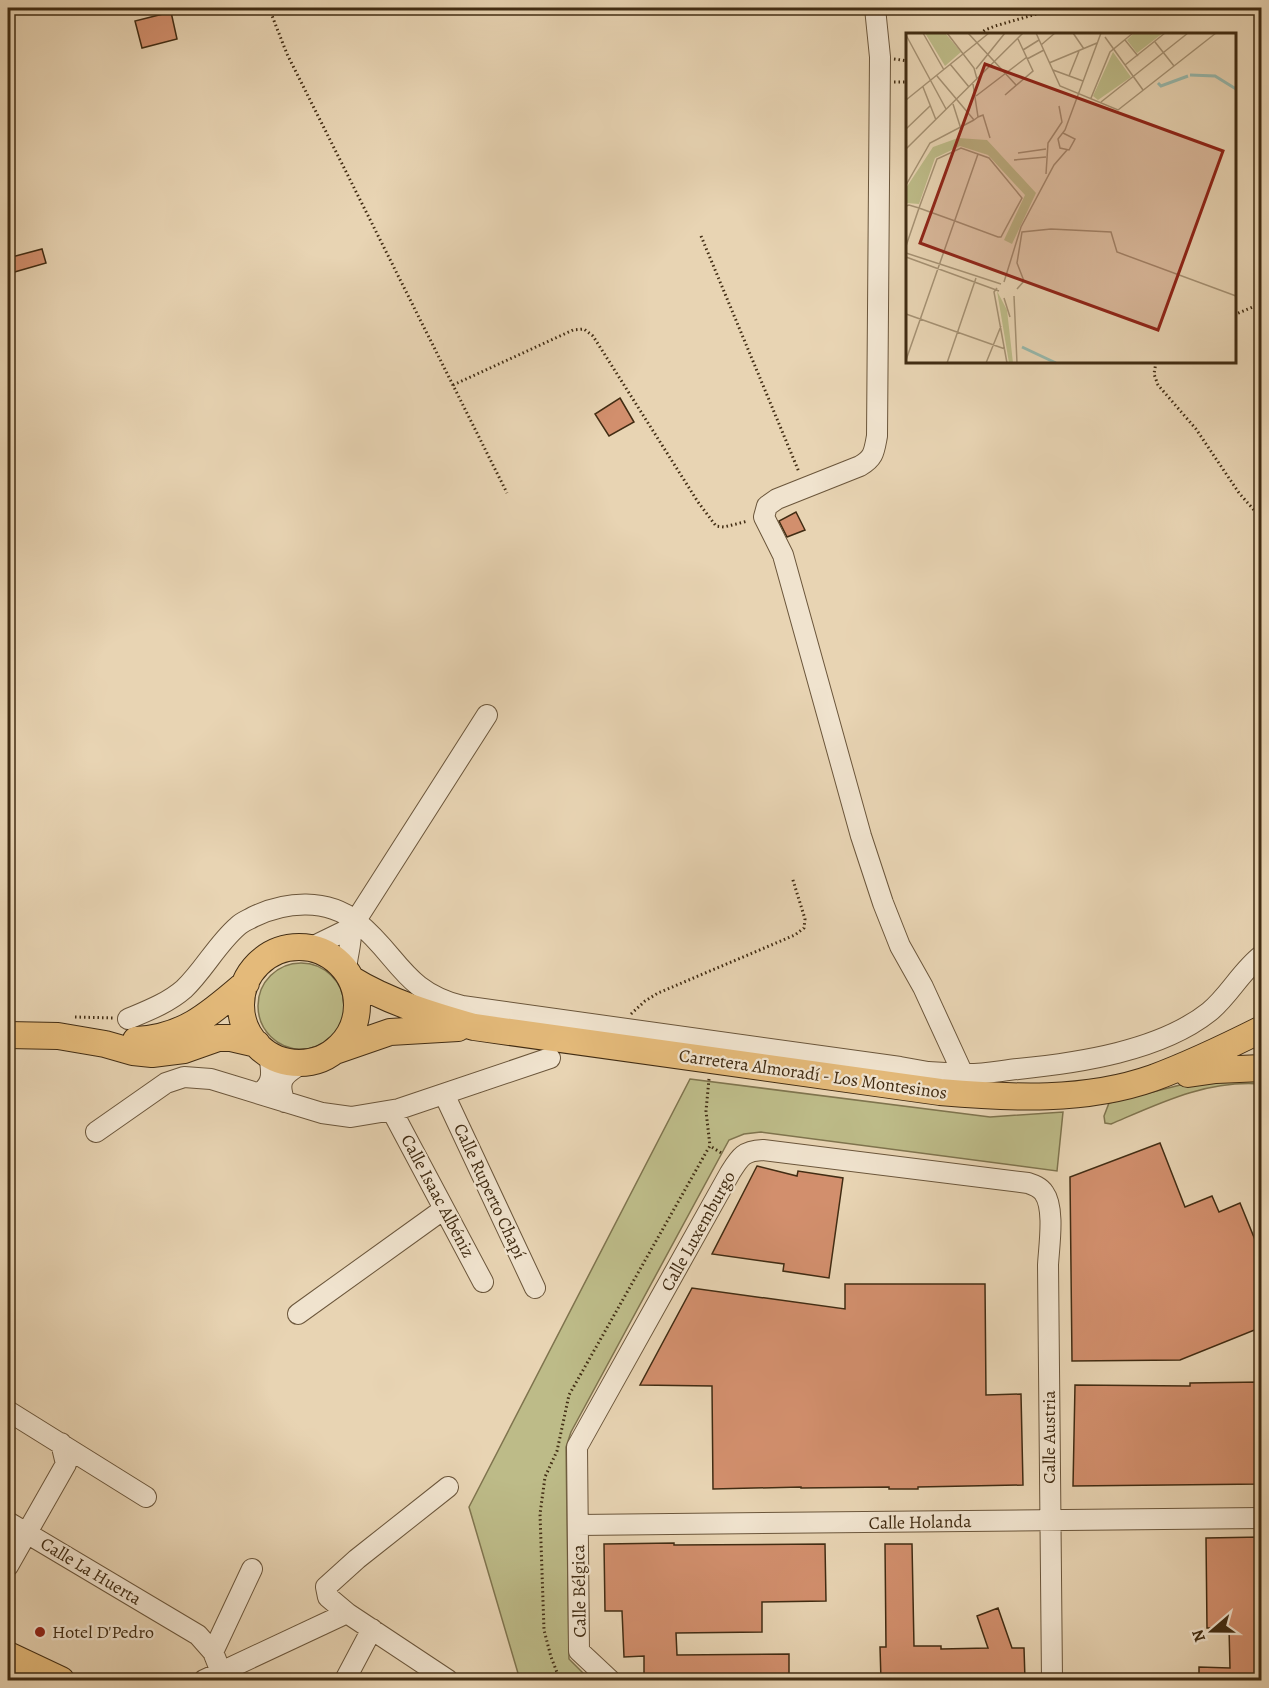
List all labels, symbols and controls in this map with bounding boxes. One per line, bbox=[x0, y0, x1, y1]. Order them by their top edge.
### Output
inset map bbox=[906, 33, 1236, 363]
street label: Carretera Almoradí - Los Montesinos bbox=[677, 1043, 949, 1105]
street label: Calle Ruperto Chapí bbox=[448, 1119, 532, 1263]
street label: Calle Isaac Albéniz bbox=[395, 1130, 481, 1262]
street label: Calle Luxemburgo bbox=[655, 1167, 741, 1295]
street label: Calle Austria bbox=[1037, 1390, 1061, 1484]
street label: Calle Holanda bbox=[868, 1509, 972, 1535]
street label: Calle La Huerta bbox=[36, 1531, 146, 1611]
street label: Calle Bélgica bbox=[566, 1544, 592, 1638]
north arrow bbox=[1182, 1601, 1242, 1661]
place label: Hotel D'Pedro bbox=[52, 1620, 154, 1644]
marker: Hotel D'Pedro bbox=[33, 1625, 47, 1639]
text: N bbox=[1186, 1626, 1211, 1645]

